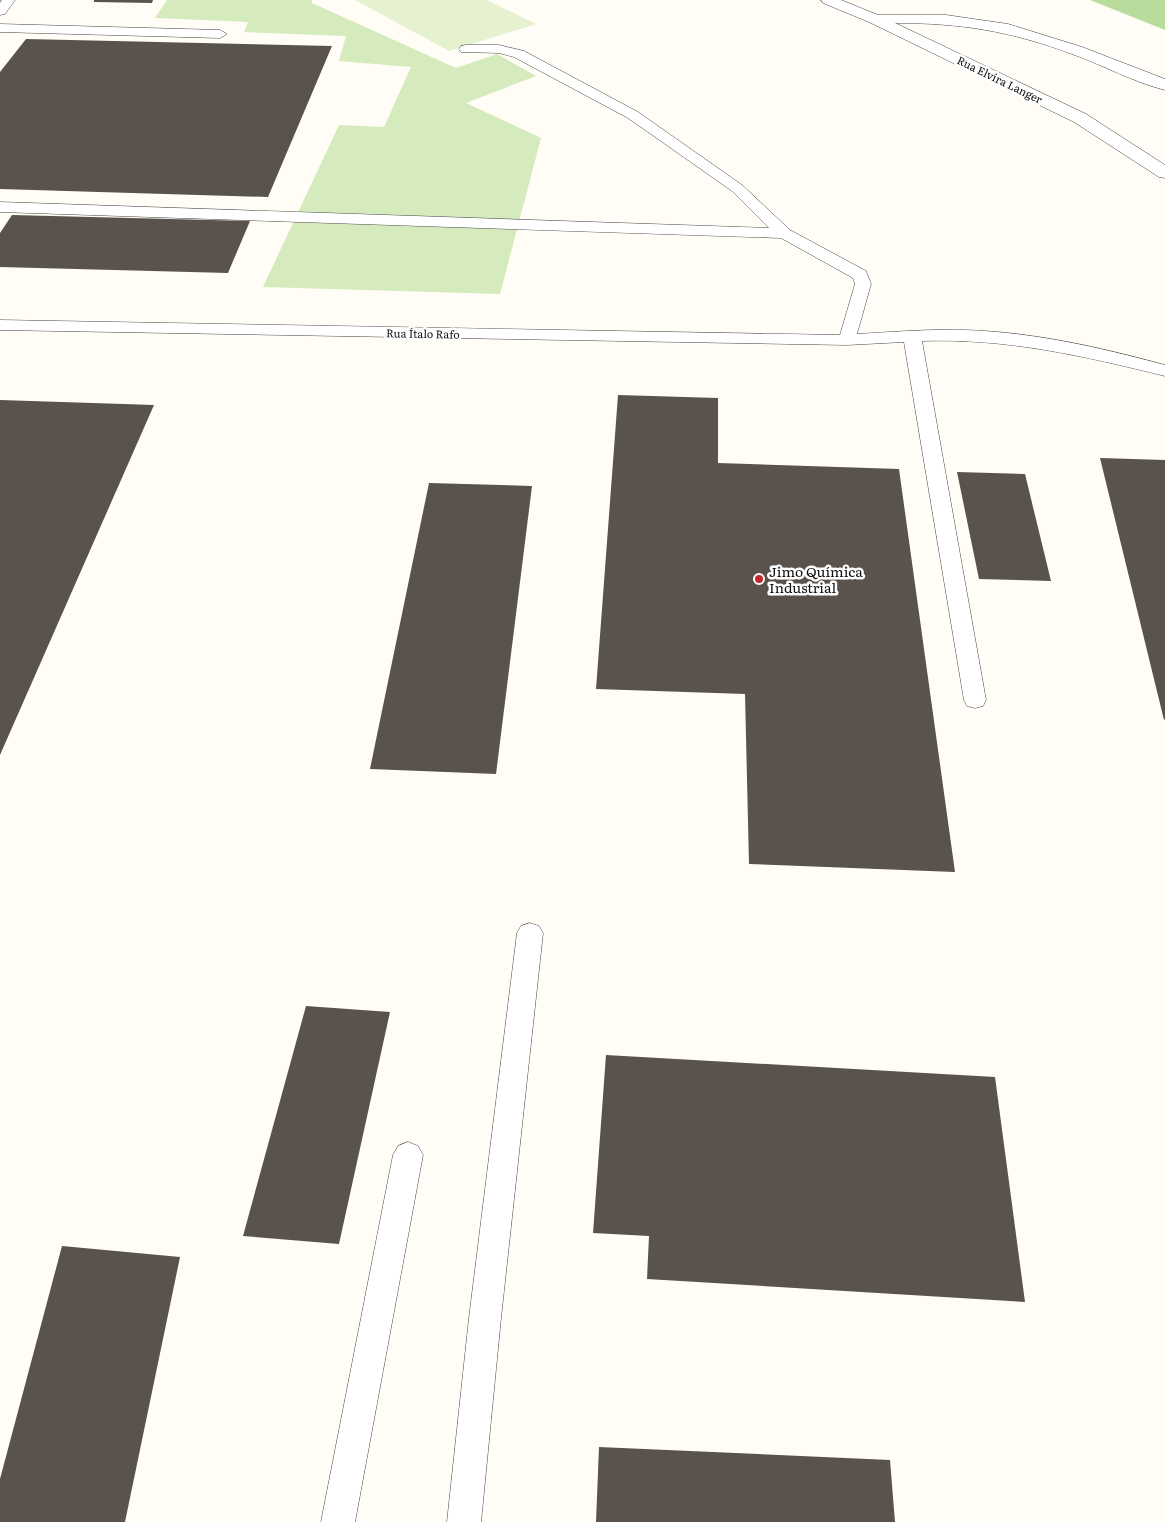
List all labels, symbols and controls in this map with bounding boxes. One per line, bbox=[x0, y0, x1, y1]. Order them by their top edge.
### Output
street label: Rua Elvira Langer bbox=[955, 51, 1046, 107]
street label: Rua Ítalo Rafo bbox=[386, 324, 460, 342]
place label: Jimo Química Industrial bbox=[769, 561, 863, 597]
marker: Jimo Química Industrial bbox=[753, 573, 765, 585]

